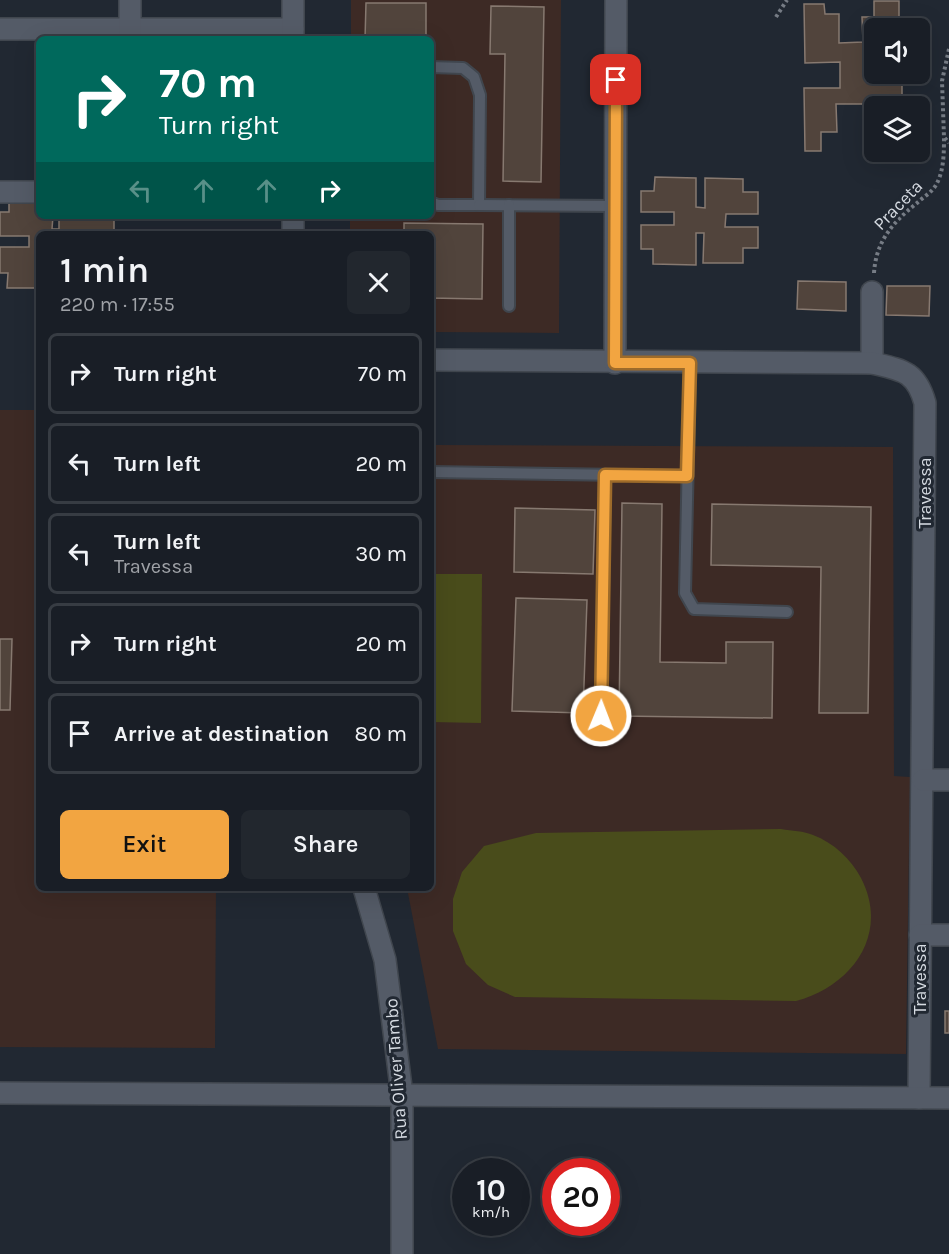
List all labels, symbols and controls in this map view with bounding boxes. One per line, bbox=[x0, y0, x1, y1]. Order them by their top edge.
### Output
map controls bbox=[864, 18, 930, 162]
button: sound bbox=[864, 18, 930, 84]
pin bbox=[590, 54, 641, 105]
text: 70 m bbox=[159, 58, 257, 108]
icon: right bbox=[60, 60, 138, 138]
icon: arrive bbox=[599, 63, 632, 96]
button: layers bbox=[864, 96, 930, 162]
text: Turn right bbox=[159, 109, 279, 141]
icon: left bbox=[124, 174, 157, 207]
icon: ahead bbox=[187, 174, 220, 207]
icon: ahead bbox=[250, 174, 283, 207]
icon: right bbox=[313, 174, 346, 207]
street label: Praceta bbox=[869, 175, 927, 235]
text: 1 min bbox=[60, 249, 149, 291]
button: close bbox=[347, 251, 410, 314]
text: 220 m · 17:55 bbox=[60, 293, 175, 316]
icon: right bbox=[63, 357, 96, 390]
text: Turn right bbox=[114, 361, 217, 387]
text: 70 m bbox=[358, 361, 407, 387]
icon: left bbox=[63, 447, 96, 480]
text: Turn left bbox=[114, 451, 201, 477]
text: 20 m bbox=[355, 451, 407, 477]
street label: Travessa bbox=[914, 457, 936, 529]
text: Turn left bbox=[114, 529, 201, 555]
icon: left bbox=[63, 537, 96, 570]
text: 30 m bbox=[355, 541, 407, 567]
text: Travessa bbox=[114, 555, 193, 578]
icon: right bbox=[63, 627, 96, 660]
text: Turn right bbox=[114, 631, 217, 657]
text: 20 m bbox=[355, 631, 407, 657]
position arrow bbox=[569, 684, 633, 748]
icon: arrive bbox=[63, 717, 96, 750]
text: Arrive at destination bbox=[114, 721, 329, 747]
text: 80 m bbox=[355, 721, 407, 747]
button: Exit bbox=[60, 810, 229, 879]
button: Share bbox=[241, 810, 410, 879]
street label: Travessa bbox=[909, 943, 931, 1015]
street label: Rua Oliver Tambo bbox=[380, 997, 412, 1141]
speed limit sign: 20 bbox=[542, 1158, 620, 1236]
text: 10 bbox=[476, 1172, 506, 1208]
text: km/h bbox=[472, 1203, 510, 1221]

